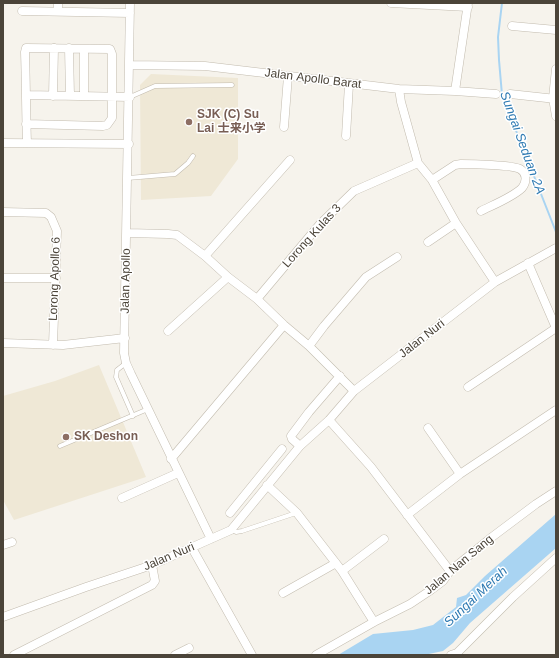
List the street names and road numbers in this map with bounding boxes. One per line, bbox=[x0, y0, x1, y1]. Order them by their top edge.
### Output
street label: Jalan Apollo Barat bbox=[264, 66, 362, 92]
street label: Lorong Kulas 3 bbox=[280, 201, 344, 271]
street label: Lorong Apollo 6 bbox=[46, 237, 64, 321]
street label: Jalan Apollo bbox=[118, 248, 134, 314]
street label: Jalan Nuri bbox=[396, 317, 448, 361]
street label: Jalan Nan Sang bbox=[422, 532, 496, 598]
street label: Jalan Nuri bbox=[141, 540, 197, 574]

